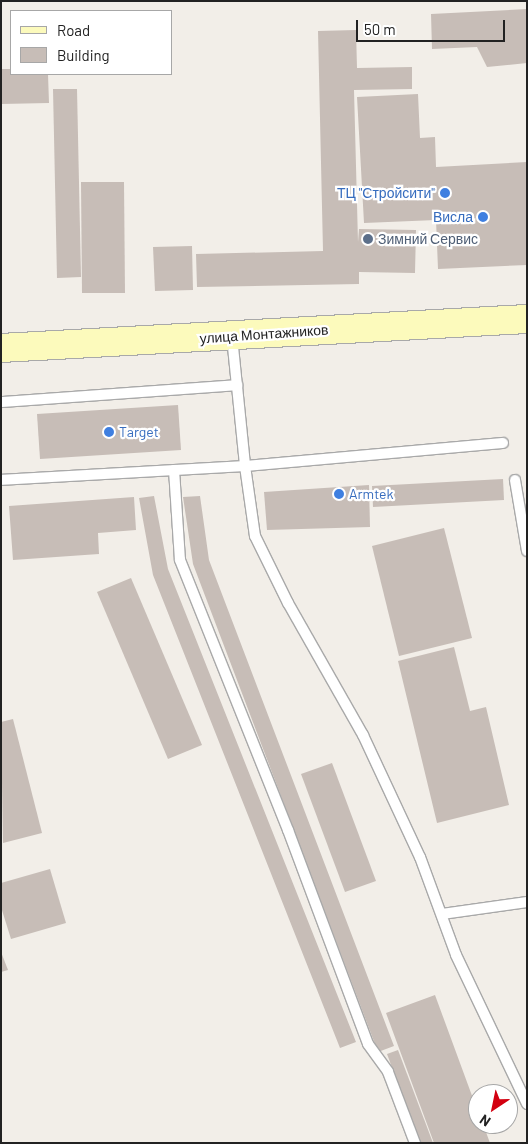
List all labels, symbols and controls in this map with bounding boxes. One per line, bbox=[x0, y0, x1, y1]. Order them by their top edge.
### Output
legend bbox=[10, 10, 172, 75]
scale bar bbox=[358, 10, 507, 42]
text: 50 m bbox=[364, 20, 396, 38]
text: Road bbox=[57, 21, 90, 39]
text: Building bbox=[57, 46, 110, 64]
place label: ТЦ "Стройсити" bbox=[337, 185, 435, 201]
marker: ТЦ "Стройсити" bbox=[439, 187, 451, 199]
place label: Висла bbox=[433, 209, 473, 225]
marker: Висла bbox=[477, 211, 489, 223]
place label: Зимний Сервис bbox=[378, 231, 478, 247]
marker: Зимний Сервис bbox=[362, 233, 374, 245]
street label: улица Монтажников bbox=[199, 321, 329, 347]
place label: Target bbox=[119, 424, 159, 440]
marker: Target bbox=[103, 426, 115, 438]
place label: Armtek bbox=[349, 486, 394, 502]
marker: Armtek bbox=[333, 488, 345, 500]
north arrow bbox=[468, 1084, 518, 1134]
text: N bbox=[476, 1111, 494, 1131]

